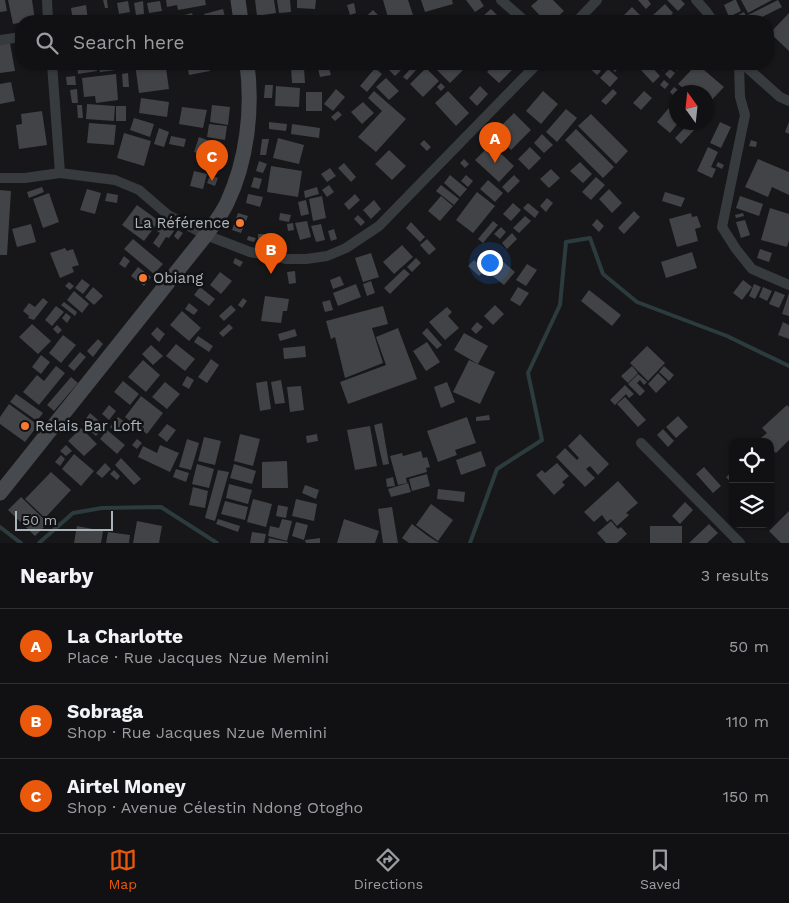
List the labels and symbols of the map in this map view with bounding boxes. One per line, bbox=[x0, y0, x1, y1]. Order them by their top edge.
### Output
north arrow bbox=[669, 85, 714, 130]
pin: A bbox=[479, 122, 511, 163]
pin: C bbox=[196, 140, 228, 181]
place label: La Référence bbox=[134, 214, 230, 232]
marker: La Référence bbox=[234, 217, 246, 229]
pin: B bbox=[255, 233, 287, 274]
your location bbox=[477, 250, 503, 276]
place label: Obiang bbox=[153, 269, 203, 287]
marker: Obiang bbox=[137, 272, 149, 284]
place label: Relais Bar Loft bbox=[35, 417, 142, 435]
marker: Relais Bar Loft bbox=[19, 420, 31, 432]
scale bar bbox=[15, 508, 112, 531]

